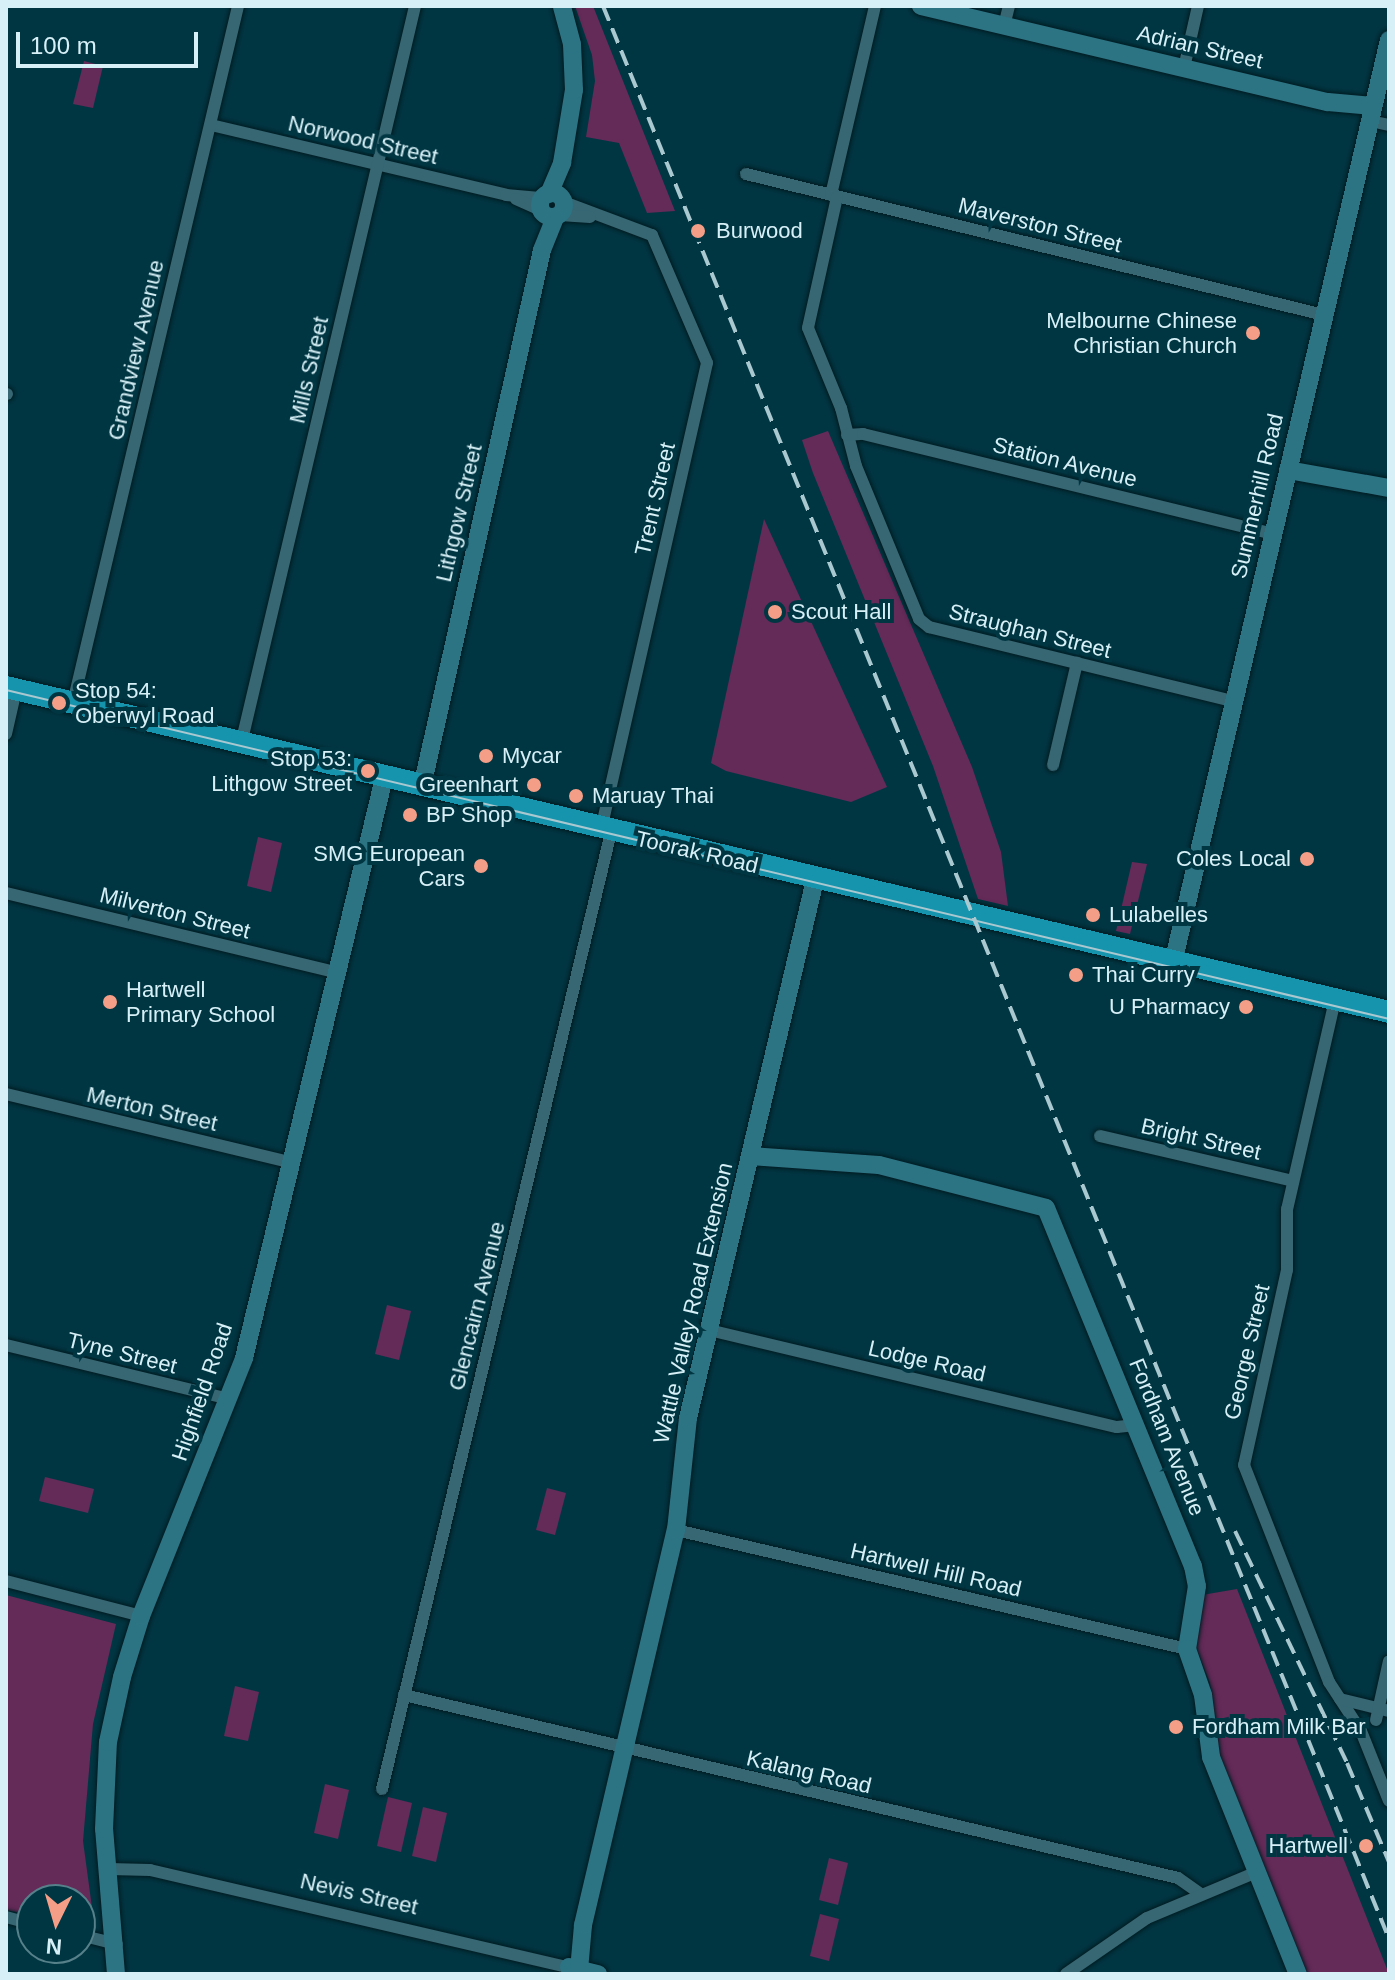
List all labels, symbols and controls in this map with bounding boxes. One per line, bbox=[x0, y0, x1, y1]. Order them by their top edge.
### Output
scale bar bbox=[20, 16, 202, 66]
street label: Adrian Street bbox=[1134, 20, 1266, 74]
text: 100 m bbox=[30, 32, 97, 59]
street label: Norwood Street bbox=[286, 110, 440, 170]
street label: Maverston Street bbox=[956, 192, 1124, 258]
place label: Burwood bbox=[716, 218, 803, 244]
marker: Burwood bbox=[687, 220, 709, 242]
street label: Grandview Avenue bbox=[102, 257, 170, 443]
place label: Melbourne Chinese Christian Church bbox=[1046, 307, 1237, 358]
street label: Mills Street bbox=[284, 314, 334, 426]
marker: Melbourne Chinese Christian Church bbox=[1244, 324, 1262, 342]
street label: Summerhill Road bbox=[1225, 411, 1289, 581]
street label: Station Avenue bbox=[990, 431, 1140, 493]
street label: Trent Street bbox=[629, 440, 681, 558]
street label: Lithgow Street bbox=[430, 442, 488, 584]
street label: Straughan Street bbox=[946, 598, 1114, 664]
place label: Scout Hall bbox=[791, 599, 891, 625]
marker: Scout Hall bbox=[766, 603, 784, 621]
place label: Stop 54: Oberwyl Road bbox=[75, 677, 214, 728]
marker: Stop 54: Oberwyl Road bbox=[50, 694, 68, 712]
place label: Mycar bbox=[502, 743, 562, 769]
place label: Stop 53: Lithgow Street bbox=[211, 745, 352, 796]
marker: Mycar bbox=[477, 747, 495, 765]
marker: Stop 53: Lithgow Street bbox=[359, 762, 377, 780]
place label: Greenhart bbox=[419, 772, 518, 798]
marker: Greenhart bbox=[525, 776, 543, 794]
place label: Maruay Thai bbox=[592, 783, 714, 809]
marker: Maruay Thai bbox=[567, 787, 585, 805]
place label: BP Shop bbox=[426, 802, 513, 828]
marker: BP Shop bbox=[401, 806, 419, 824]
street label: Toorak Road bbox=[633, 825, 761, 879]
place label: SMG European Cars bbox=[313, 840, 465, 892]
place label: Coles Local bbox=[1176, 846, 1291, 872]
marker: Coles Local bbox=[1298, 850, 1316, 868]
marker: SMG European Cars bbox=[472, 857, 490, 875]
street label: Milverton Street bbox=[97, 882, 253, 944]
place label: Lulabelles bbox=[1109, 902, 1208, 928]
marker: Lulabelles bbox=[1084, 906, 1102, 924]
place label: Thai Curry bbox=[1092, 962, 1195, 988]
marker: Thai Curry bbox=[1067, 966, 1085, 984]
place label: Hartwell Primary School bbox=[126, 976, 275, 1028]
marker: Hartwell Primary School bbox=[101, 993, 119, 1011]
place label: U Pharmacy bbox=[1109, 994, 1230, 1020]
marker: U Pharmacy bbox=[1237, 998, 1255, 1016]
street label: Merton Street bbox=[84, 1081, 220, 1137]
street label: Bright Street bbox=[1138, 1112, 1264, 1166]
street label: Wattle Valley Road Extension bbox=[648, 1160, 738, 1446]
street label: Glencairn Avenue bbox=[443, 1218, 511, 1394]
street label: George Street bbox=[1219, 1282, 1275, 1422]
street label: Highfield Road bbox=[166, 1319, 238, 1465]
street label: Tyne Street bbox=[64, 1327, 180, 1379]
street label: Lodge Road bbox=[866, 1335, 988, 1387]
street label: Fordham Avenue bbox=[1123, 1354, 1211, 1520]
street label: Hartwell Hill Road bbox=[848, 1537, 1024, 1603]
place label: Fordham Milk Bar bbox=[1192, 1714, 1366, 1740]
marker: Fordham Milk Bar bbox=[1167, 1718, 1185, 1736]
street label: Kalang Road bbox=[744, 1745, 874, 1799]
place label: Hartwell bbox=[1269, 1833, 1348, 1859]
marker: Hartwell bbox=[1355, 1835, 1377, 1857]
street label: Nevis Street bbox=[298, 1868, 420, 1920]
north arrow bbox=[16, 1884, 96, 1964]
text: N bbox=[45, 1933, 63, 1960]

